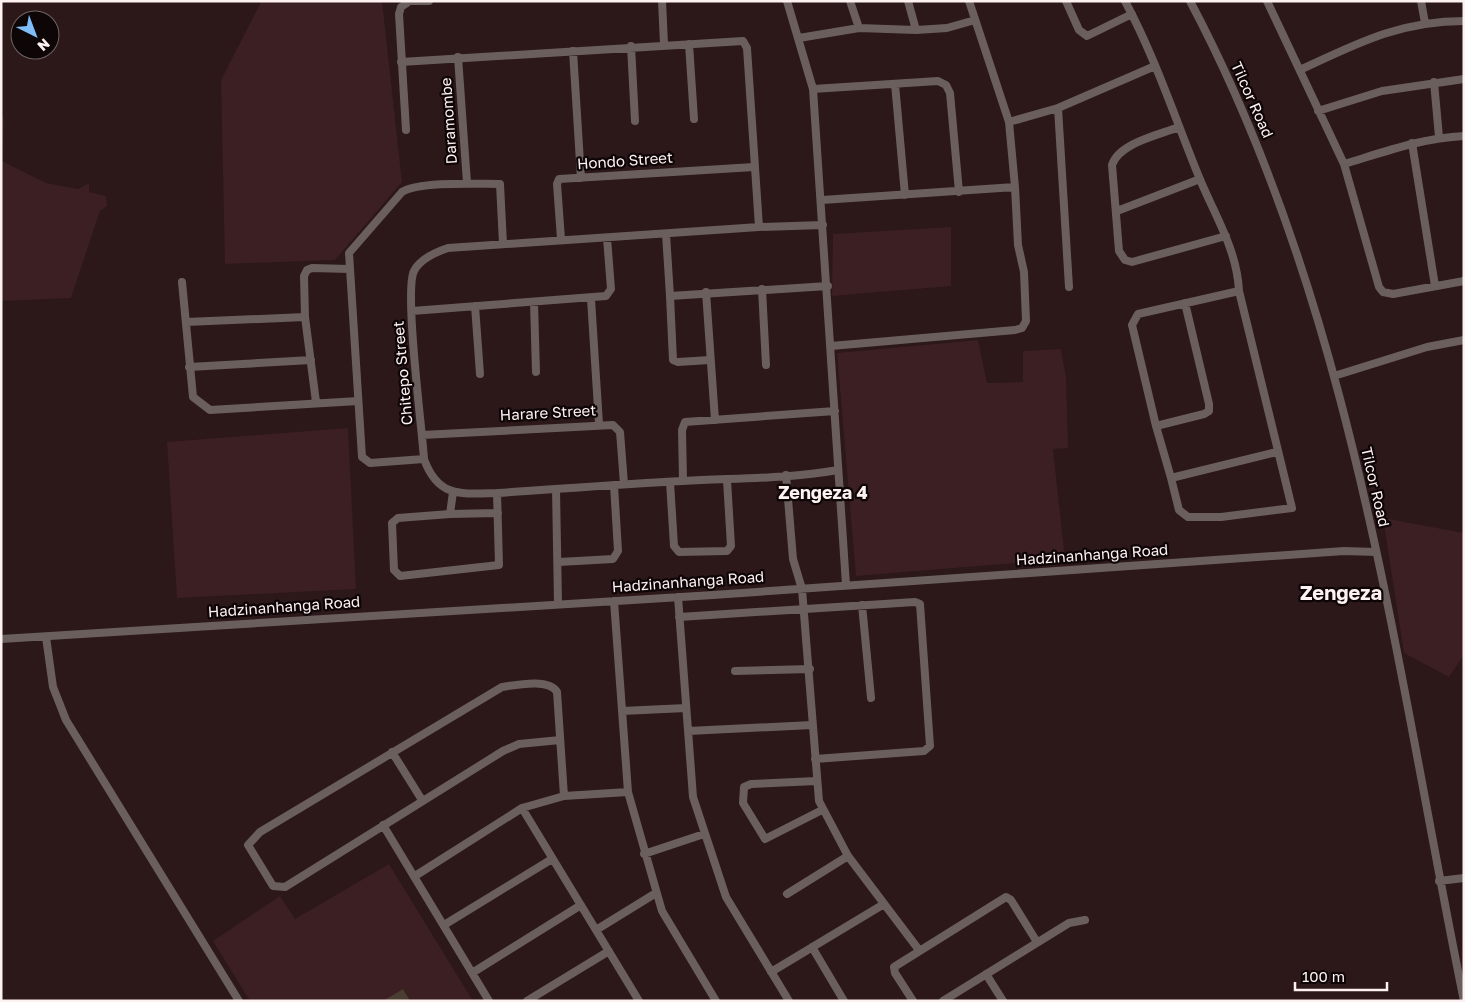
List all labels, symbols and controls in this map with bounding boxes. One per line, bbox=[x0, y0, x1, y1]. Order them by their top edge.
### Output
north arrow bbox=[10, 10, 60, 60]
text: N bbox=[34, 35, 54, 55]
street label: Tilcor Road bbox=[1228, 59, 1278, 140]
street label: Daramombe bbox=[436, 77, 460, 165]
street label: Hondo Street bbox=[576, 148, 673, 172]
street label: Chitepo Street bbox=[388, 320, 416, 426]
street label: Harare Street bbox=[499, 400, 597, 424]
street label: Tilcor Road bbox=[1358, 445, 1394, 529]
district label: Zengeza 4 bbox=[778, 481, 868, 503]
street label: Hadzinanhanga Road bbox=[1015, 540, 1169, 568]
street label: Hadzinanhanga Road bbox=[611, 567, 765, 595]
district label: Zengeza bbox=[1300, 580, 1382, 604]
street label: Hadzinanhanga Road bbox=[207, 592, 361, 620]
scale bar bbox=[1295, 960, 1388, 992]
text: 100 m bbox=[1302, 967, 1345, 985]

